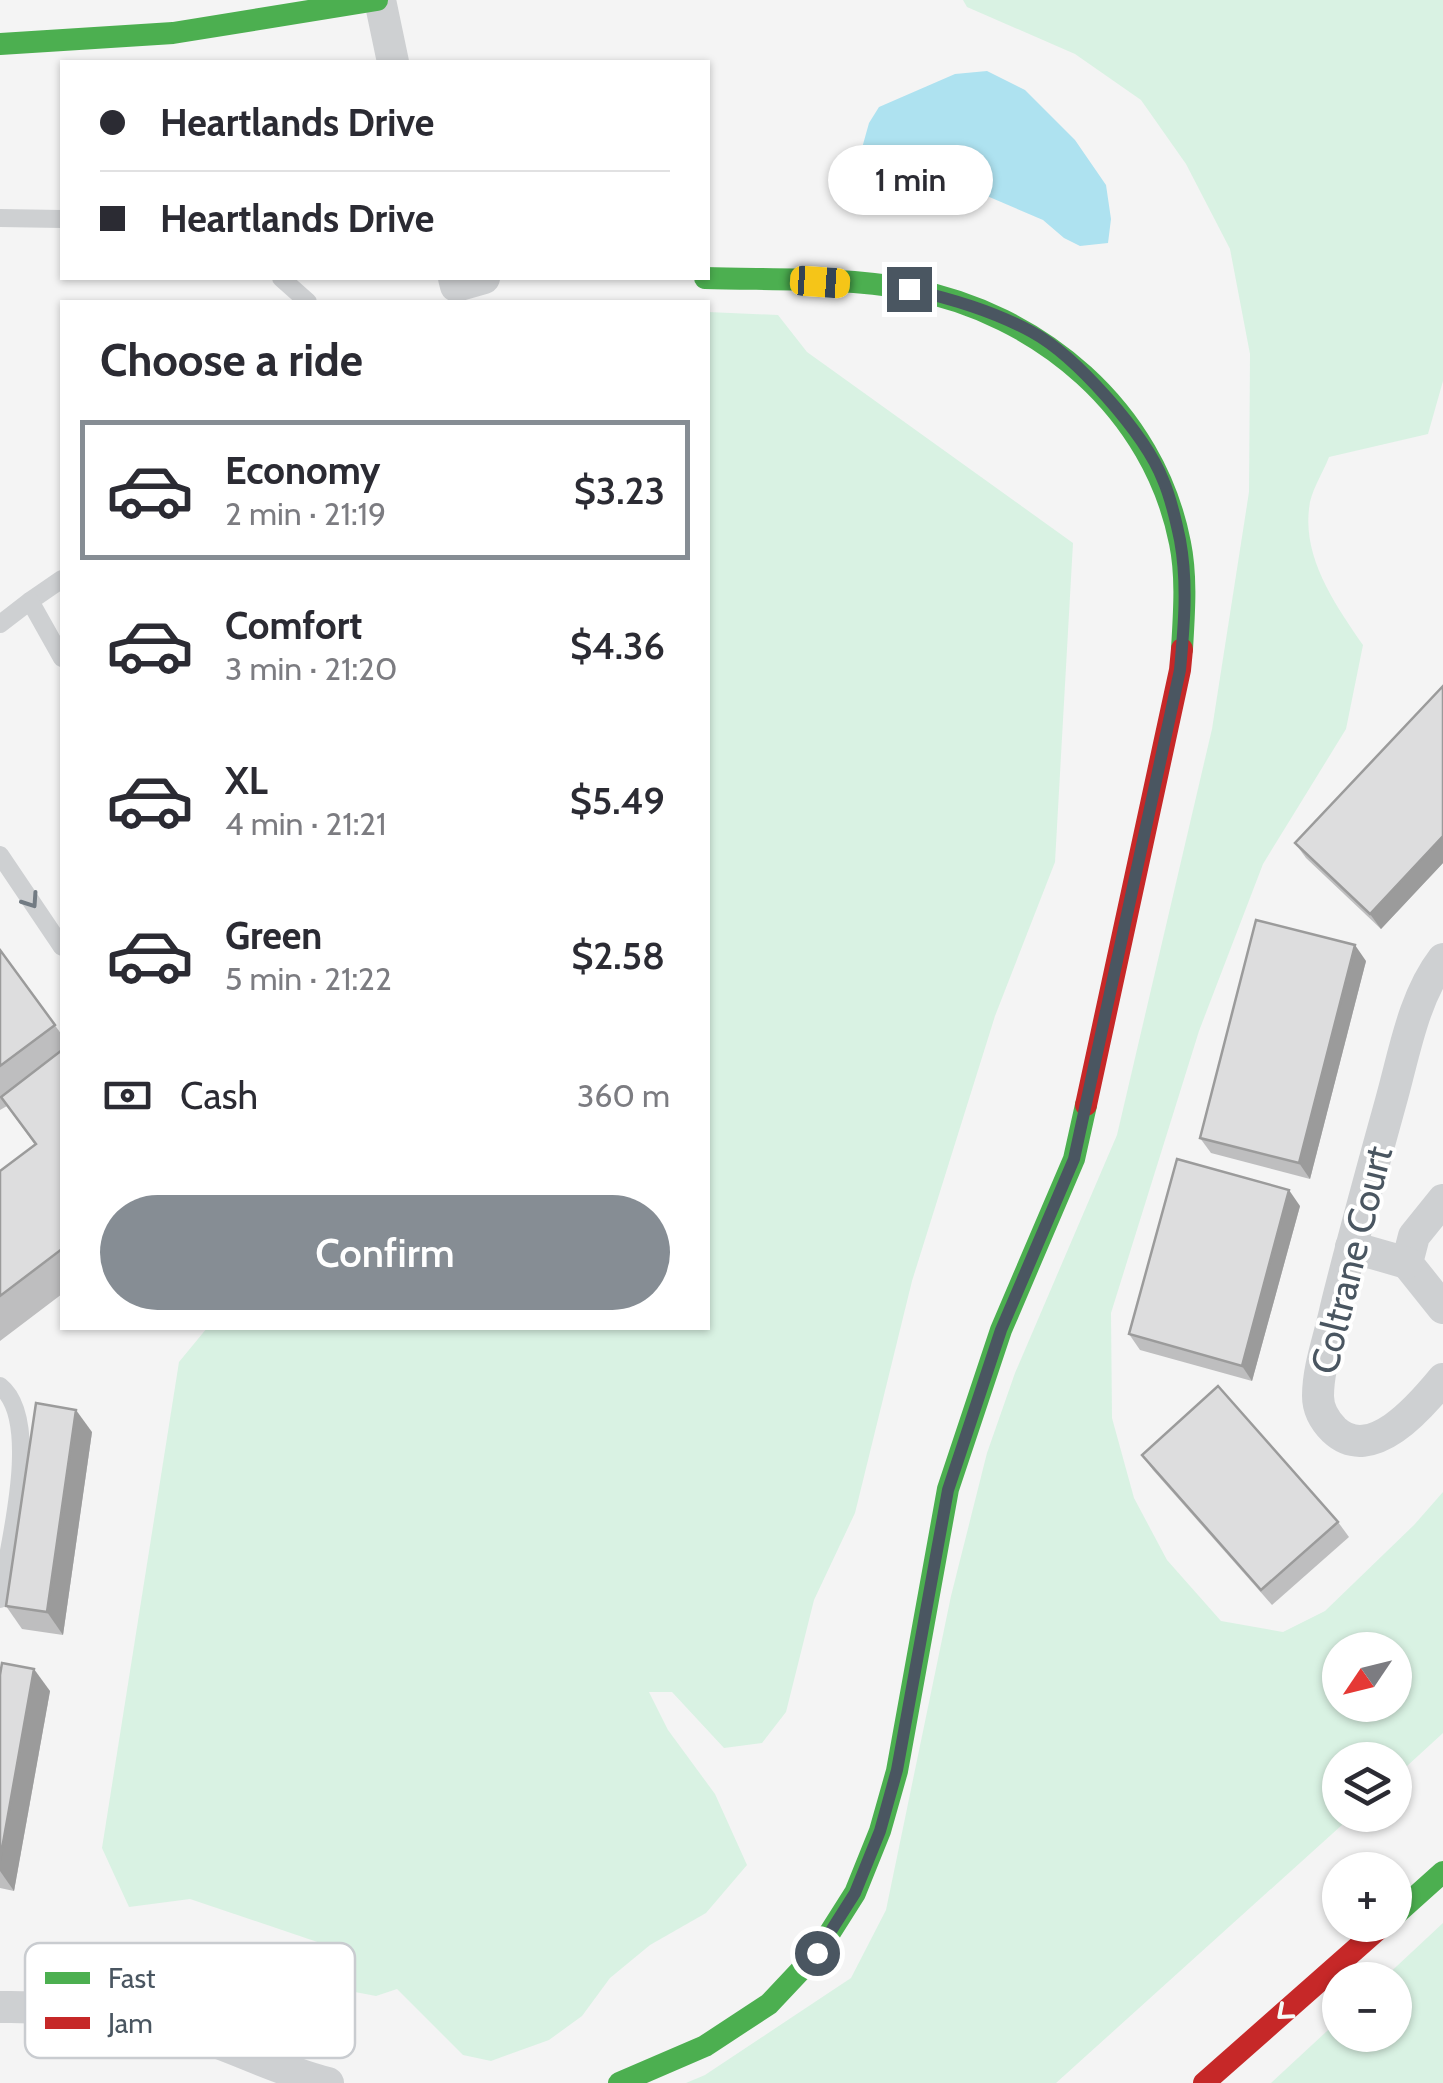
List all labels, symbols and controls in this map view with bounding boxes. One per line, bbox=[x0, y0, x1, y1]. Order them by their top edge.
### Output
text: Heartlands Drive bbox=[160, 99, 434, 146]
callout: 1 min bbox=[826, 144, 992, 214]
text: 1 min bbox=[875, 160, 946, 199]
text: Heartlands Drive bbox=[160, 195, 434, 242]
car bbox=[789, 265, 851, 299]
route end bbox=[887, 267, 932, 312]
text: Choose a ride bbox=[100, 333, 363, 387]
icon: car bbox=[105, 445, 195, 535]
text: Economy bbox=[225, 447, 380, 494]
text: $3.23 bbox=[574, 467, 665, 514]
text: 2 min · 21:19 bbox=[225, 494, 386, 533]
icon: car bbox=[105, 600, 195, 690]
text: Comfort bbox=[225, 602, 362, 649]
text: $4.36 bbox=[570, 622, 665, 669]
text: 3 min · 21:20 bbox=[225, 649, 397, 688]
icon: car bbox=[105, 755, 195, 845]
text: XL bbox=[225, 757, 268, 804]
text: $5.49 bbox=[570, 777, 665, 824]
text: 4 min · 21:21 bbox=[225, 804, 387, 843]
one-way arrow bbox=[18, 891, 37, 909]
icon: car bbox=[105, 910, 195, 1000]
text: Green bbox=[225, 912, 322, 959]
text: $2.58 bbox=[571, 932, 665, 979]
text: 5 min · 21:22 bbox=[225, 959, 392, 998]
icon: cash bbox=[100, 1068, 155, 1123]
text: Cash bbox=[180, 1072, 258, 1119]
text: 360 m bbox=[577, 1076, 670, 1115]
street label: Coltrane Court bbox=[1300, 1141, 1402, 1379]
button: Confirm bbox=[100, 1195, 670, 1310]
north arrow bbox=[1322, 1632, 1412, 1722]
map controls bbox=[1322, 1632, 1412, 2052]
button: layers bbox=[1322, 1742, 1412, 1832]
button: + bbox=[1322, 1852, 1412, 1942]
route start bbox=[795, 1931, 840, 1976]
legend bbox=[25, 1943, 355, 2058]
text: Fast bbox=[108, 1961, 156, 1995]
button: − bbox=[1322, 1962, 1412, 2052]
one-way arrow bbox=[1277, 2001, 1296, 2019]
text: Jam bbox=[107, 2006, 153, 2040]

